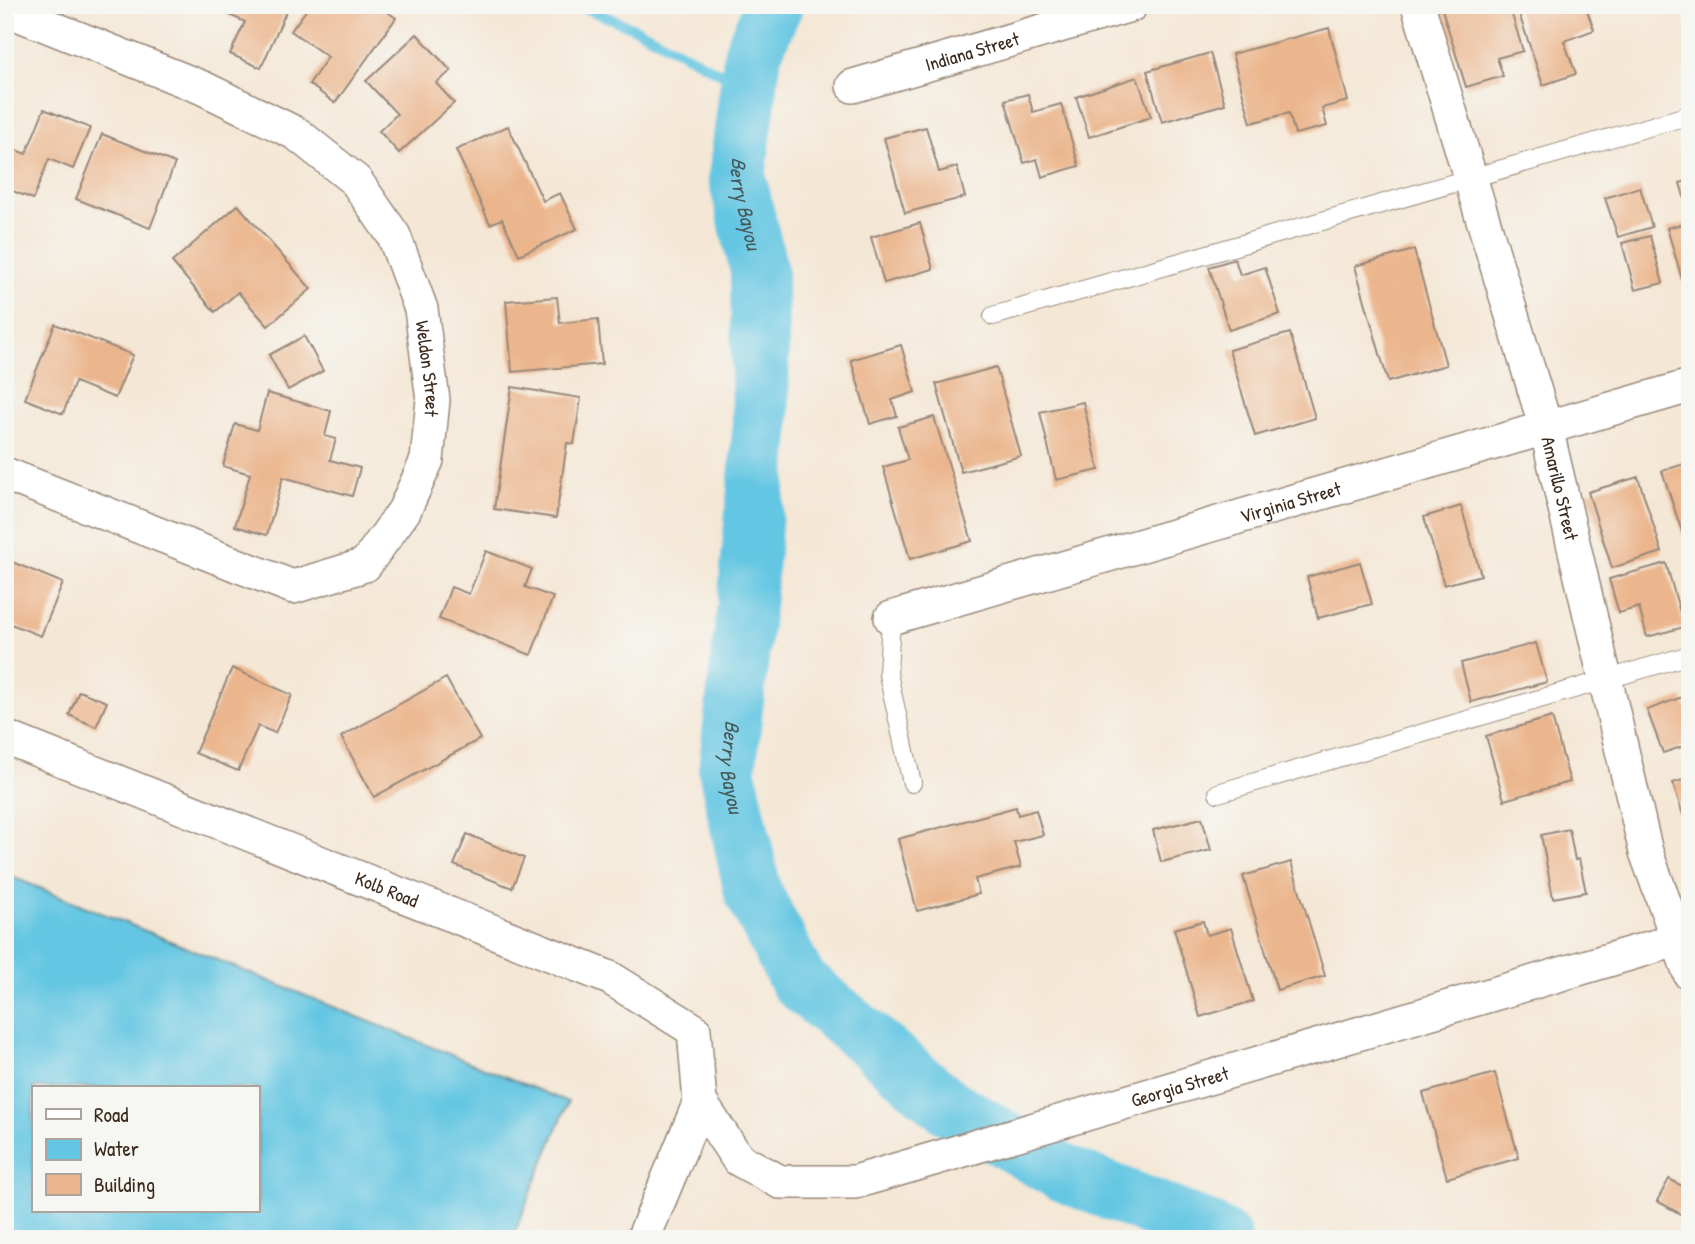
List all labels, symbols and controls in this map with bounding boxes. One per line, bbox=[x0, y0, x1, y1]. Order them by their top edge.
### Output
street label: Indiana Street bbox=[922, 25, 1023, 77]
water label: Berry Bayou bbox=[723, 156, 769, 254]
street label: Weldon Street bbox=[410, 319, 446, 418]
street label: Amarillo Street bbox=[1535, 434, 1585, 543]
street label: Virginia Street bbox=[1237, 475, 1344, 529]
water label: Berry Bayou bbox=[713, 719, 751, 818]
street label: Kolb Road bbox=[351, 865, 423, 914]
street label: Georgia Street bbox=[1128, 1060, 1232, 1113]
legend bbox=[32, 1086, 259, 1212]
text: Road bbox=[94, 1100, 128, 1129]
text: Water bbox=[94, 1134, 139, 1163]
text: Building bbox=[94, 1170, 155, 1199]

